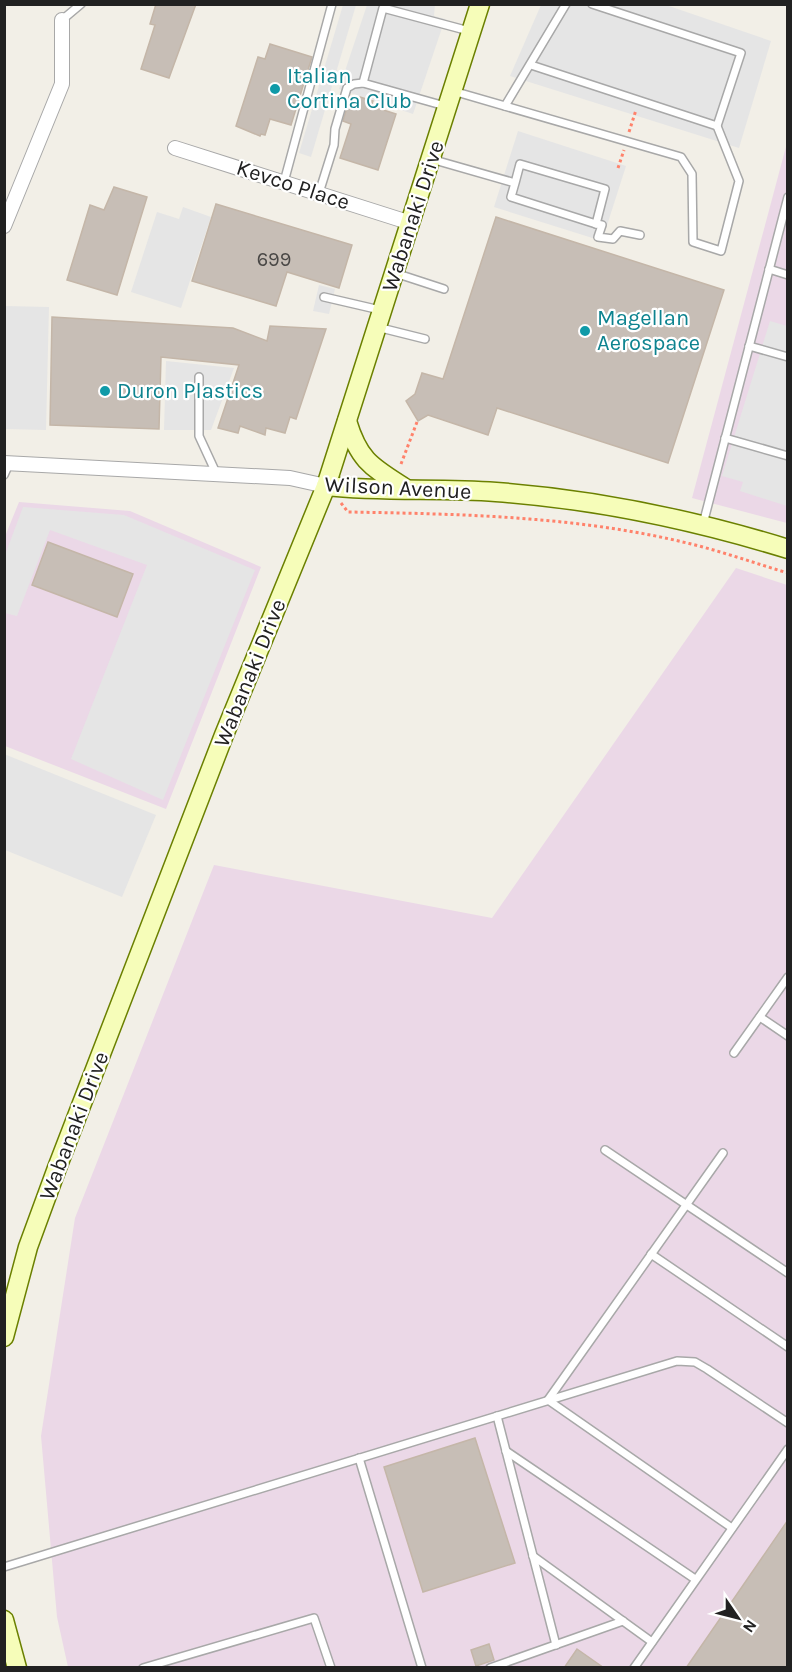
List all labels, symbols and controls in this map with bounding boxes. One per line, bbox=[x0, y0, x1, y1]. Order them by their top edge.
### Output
place label: Italian Cortina Club bbox=[287, 63, 412, 114]
marker: Italian Cortina Club bbox=[268, 82, 282, 96]
street label: Wabanaki Drive bbox=[376, 137, 450, 295]
street label: Kevco Place bbox=[233, 154, 353, 216]
house number: 699 bbox=[257, 248, 291, 271]
place label: Magellan Aerospace bbox=[597, 305, 700, 356]
marker: Magellan Aerospace bbox=[578, 324, 592, 338]
place label: Duron Plastics bbox=[117, 378, 263, 404]
marker: Duron Plastics bbox=[98, 384, 112, 398]
street label: Wilson Avenue bbox=[324, 471, 472, 505]
street label: Wabanaki Drive bbox=[209, 595, 291, 751]
street label: Wabanaki Drive bbox=[34, 1048, 114, 1204]
north arrow bbox=[708, 1588, 768, 1648]
text: N bbox=[739, 1616, 761, 1636]

